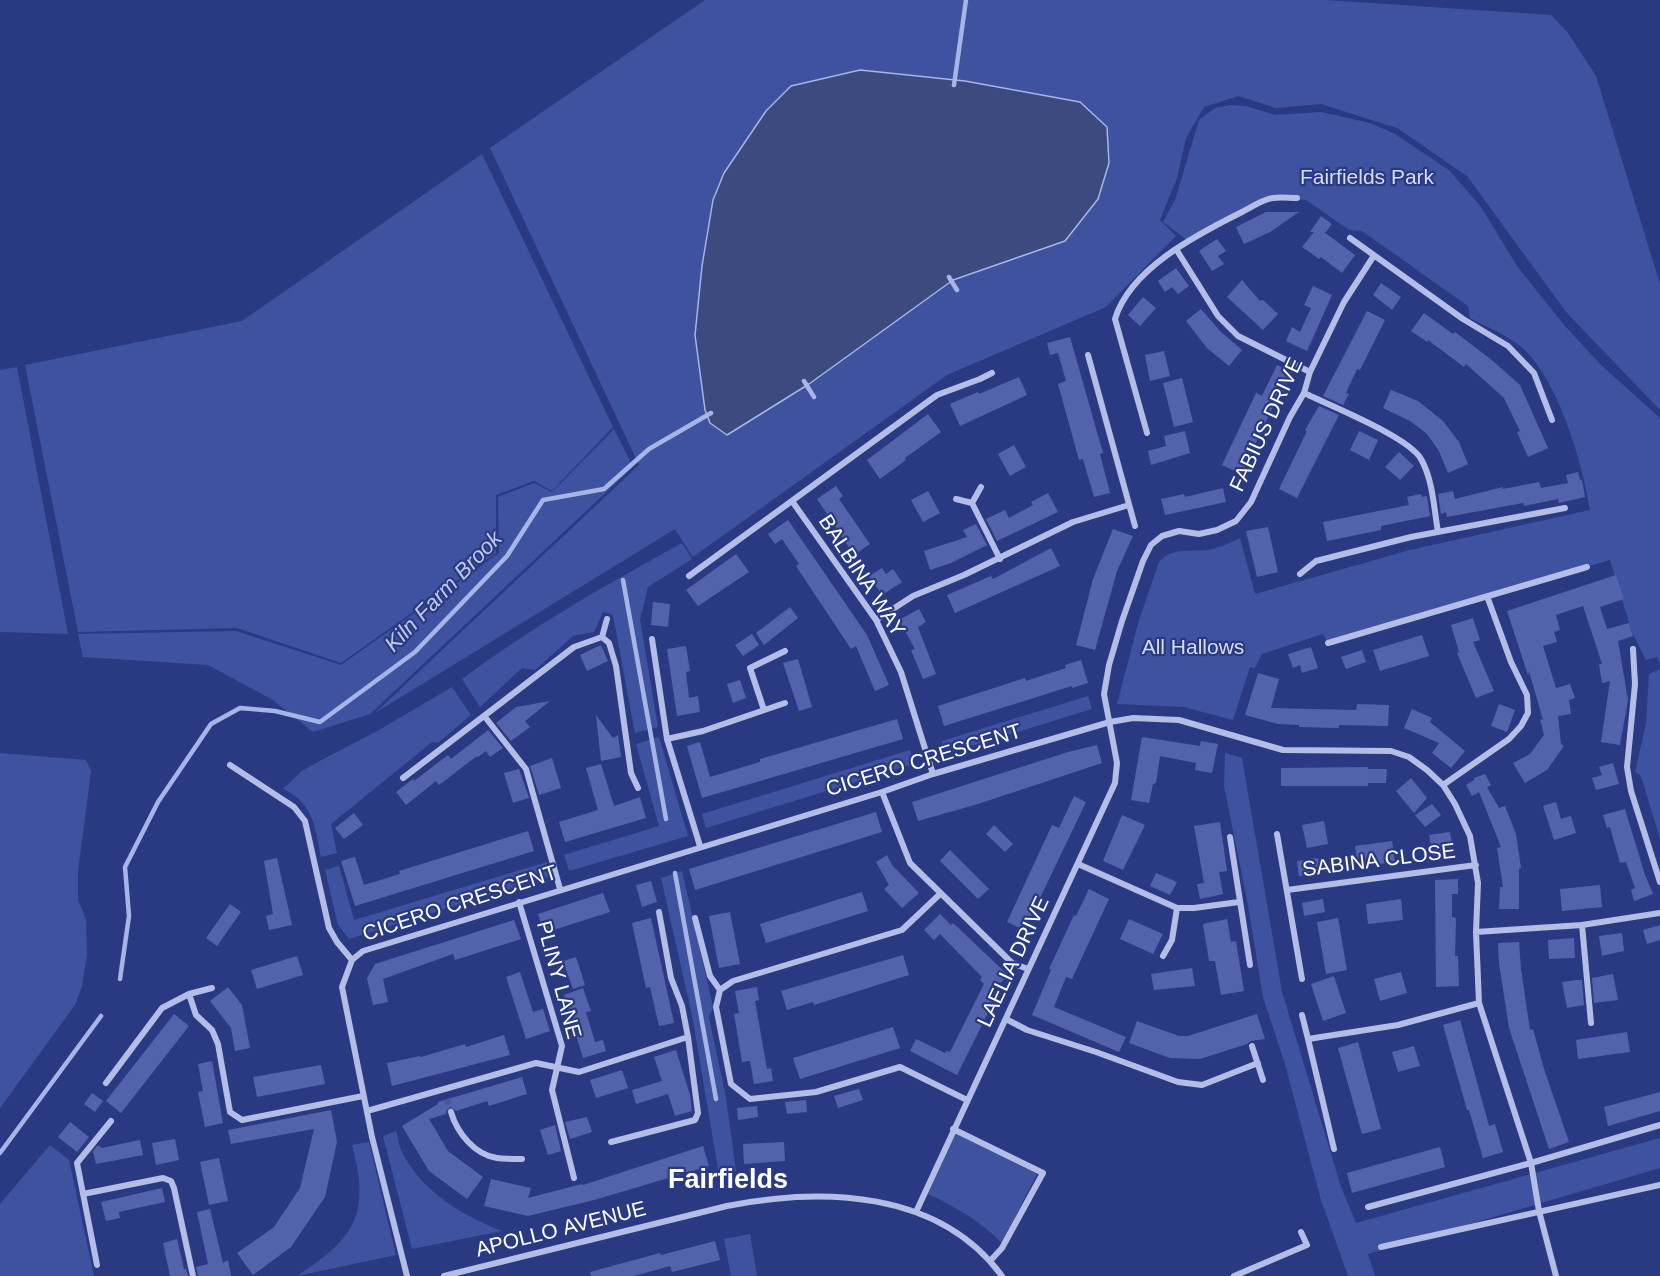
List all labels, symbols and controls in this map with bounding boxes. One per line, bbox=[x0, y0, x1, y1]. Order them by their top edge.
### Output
park label: Fairfields Park bbox=[1300, 165, 1434, 191]
street label: FABIUS DRIVE bbox=[1225, 354, 1309, 496]
street label: BALBINA WAY bbox=[812, 510, 910, 642]
water label: Kiln Farm Brook bbox=[380, 526, 508, 658]
park label: All Hallows bbox=[1142, 635, 1244, 661]
street label: CICERO CRESCENT bbox=[823, 719, 1025, 803]
street label: SABINA CLOSE bbox=[1301, 839, 1457, 883]
street label: CICERO CRESCENT bbox=[360, 861, 560, 947]
street label: LAELIA DRIVE bbox=[973, 893, 1055, 1031]
street label: PLINY LANE bbox=[530, 918, 586, 1042]
district label: Fairfields bbox=[668, 1165, 788, 1197]
street label: APOLLO AVENUE bbox=[473, 1197, 649, 1263]

